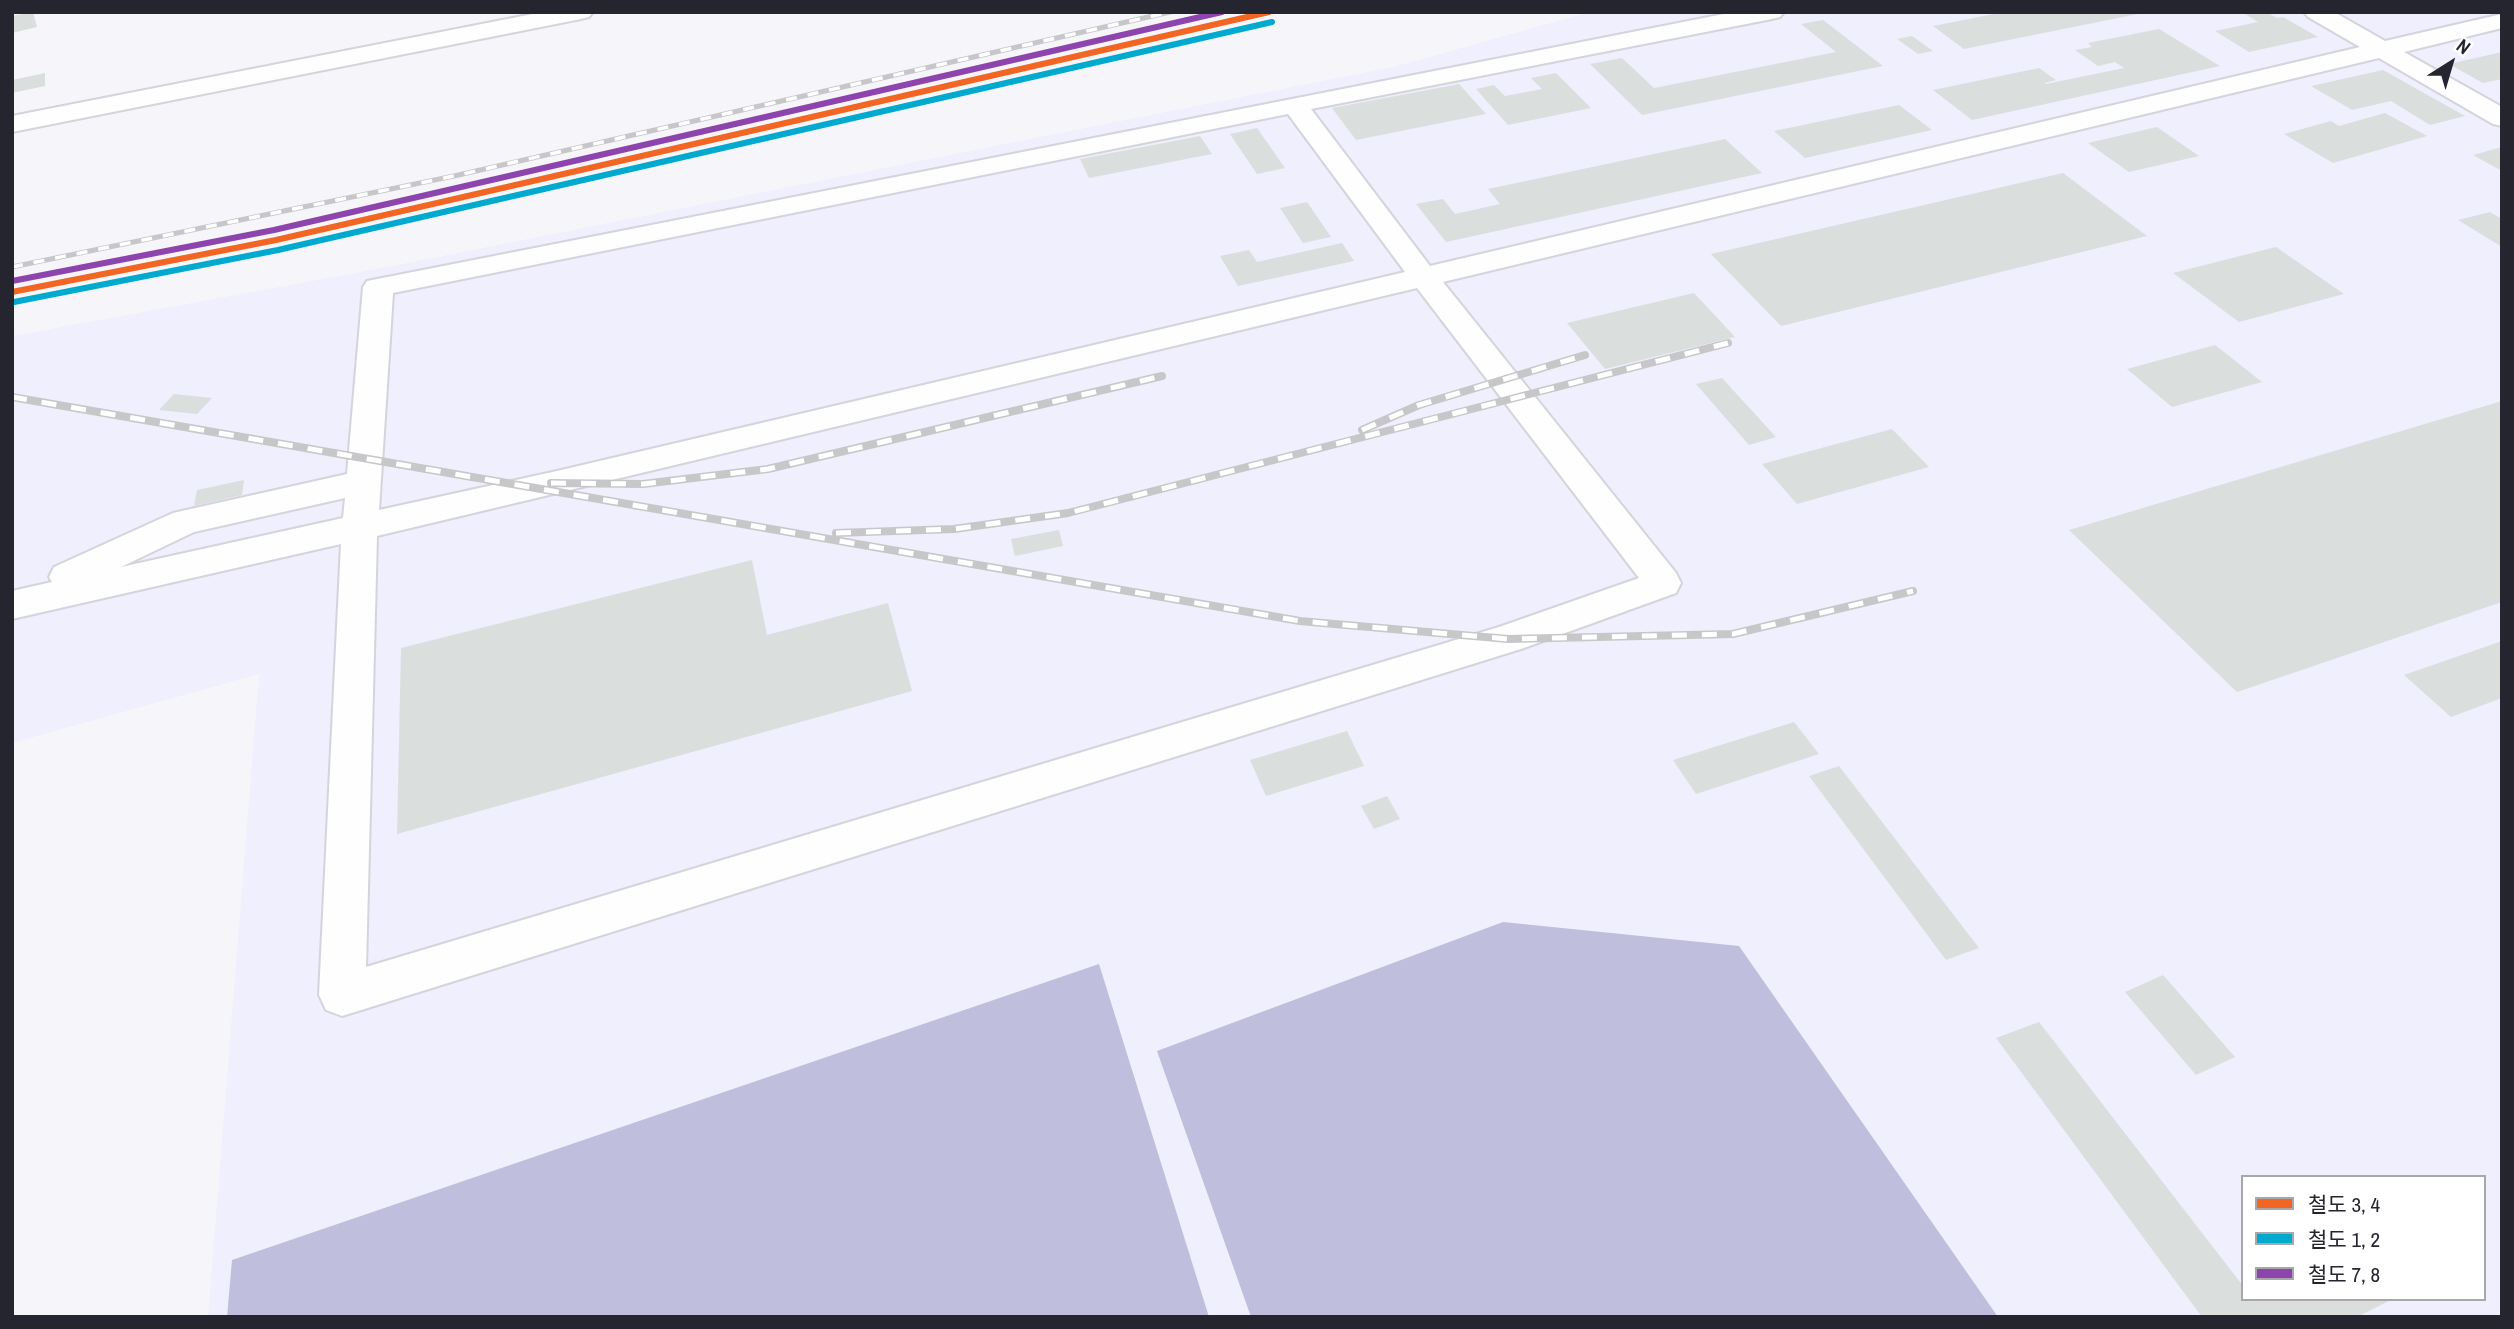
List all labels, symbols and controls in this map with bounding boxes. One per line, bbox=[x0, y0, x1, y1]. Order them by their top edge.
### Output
north arrow bbox=[2416, 28, 2486, 98]
text: N bbox=[2451, 32, 2476, 60]
legend bbox=[2241, 1175, 2486, 1301]
text: 철도 3, 4 bbox=[2308, 1190, 2380, 1219]
text: 철도 1, 2 bbox=[2308, 1225, 2380, 1254]
text: 철도 7, 8 bbox=[2308, 1260, 2380, 1289]

